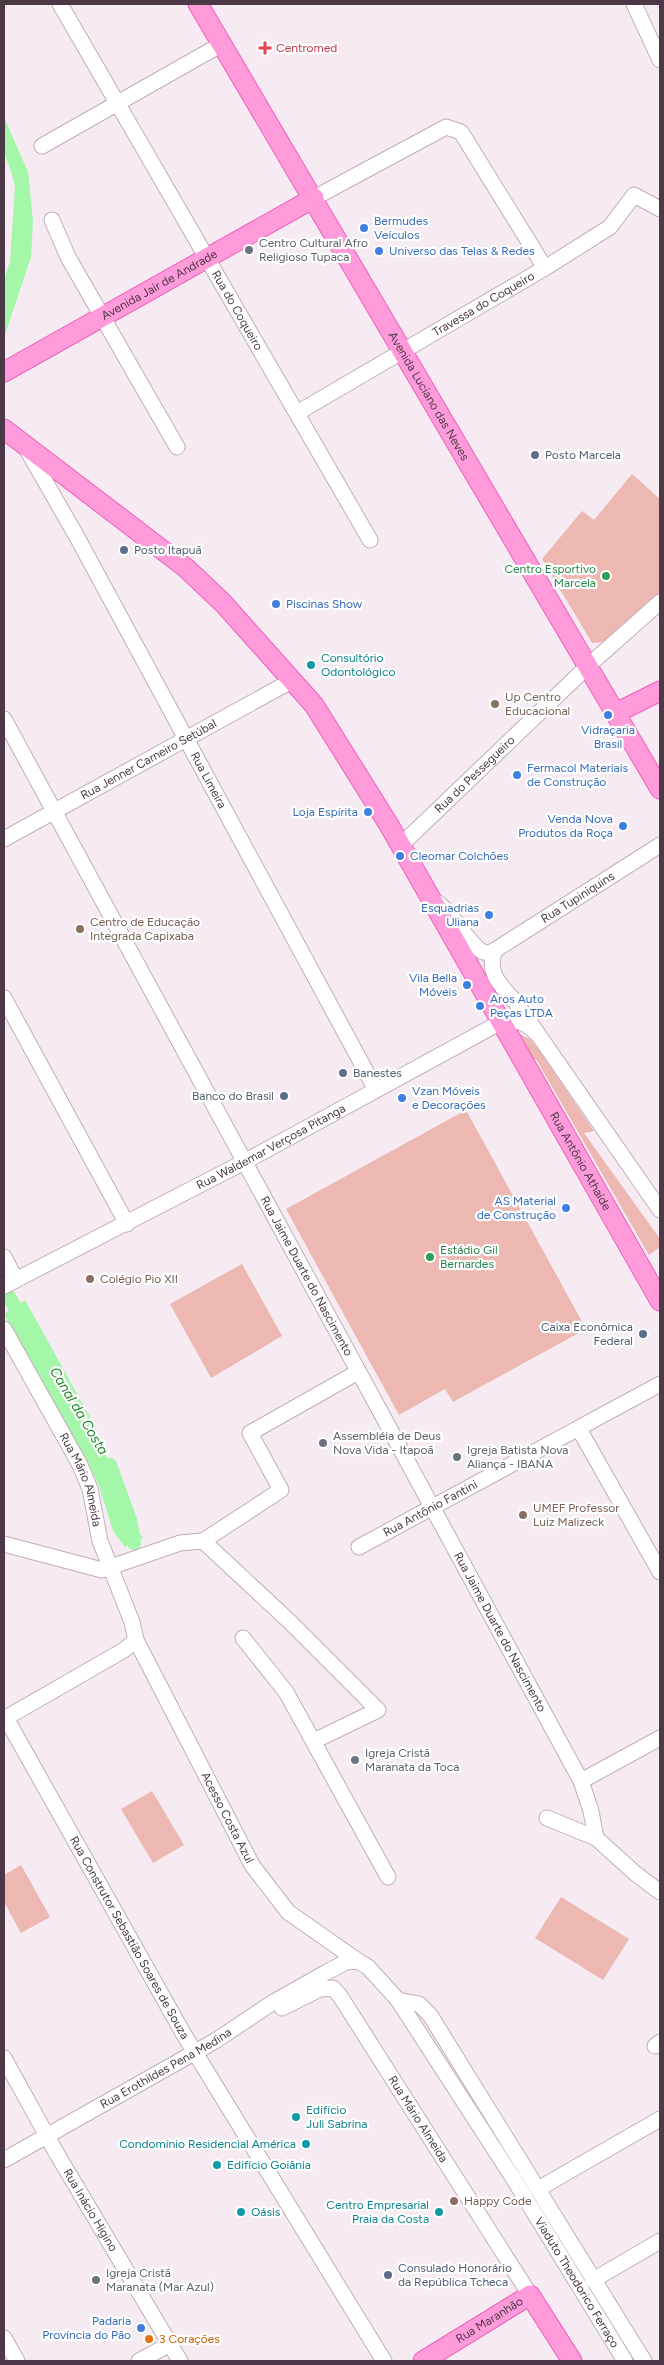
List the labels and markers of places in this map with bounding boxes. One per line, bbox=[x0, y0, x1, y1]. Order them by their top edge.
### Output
marker: Centromed bbox=[258, 41, 272, 55]
place label: Centromed bbox=[276, 41, 337, 55]
place label: Bermudes Veículos bbox=[374, 214, 428, 242]
marker: Bermudes Veículos bbox=[358, 222, 370, 234]
place label: Centro Cultural Afro Religioso Tupaca bbox=[259, 236, 368, 264]
marker: Centro Cultural Afro Religioso Tupaca bbox=[243, 244, 255, 256]
place label: Universo das Telas & Redes bbox=[389, 244, 535, 258]
marker: Universo das Telas & Redes bbox=[373, 245, 385, 257]
place label: Posto Marcela bbox=[545, 448, 621, 462]
marker: Posto Marcela bbox=[529, 449, 541, 461]
place label: Posto Itapuã bbox=[134, 543, 202, 557]
marker: Posto Itapuã bbox=[118, 544, 130, 556]
place label: Centro Esportivo Marcela bbox=[504, 562, 596, 590]
marker: Centro Esportivo Marcela bbox=[600, 570, 612, 582]
place label: Piscinas Show bbox=[286, 597, 363, 611]
marker: Piscinas Show bbox=[270, 598, 282, 610]
place label: Consultório Odontológico bbox=[321, 651, 395, 679]
marker: Consultório Odontológico bbox=[305, 659, 317, 671]
place label: Up Centro Educacional bbox=[505, 690, 570, 718]
marker: Up Centro Educacional bbox=[489, 698, 501, 710]
marker: Vidraçaria Brasil bbox=[602, 709, 614, 721]
place label: Vidraçaria Brasil bbox=[581, 723, 635, 751]
place label: Fermacol Materiais de Construção bbox=[527, 761, 629, 789]
marker: Fermacol Materiais de Construção bbox=[511, 769, 523, 781]
place label: Loja Espírita bbox=[292, 805, 358, 819]
marker: Loja Espírita bbox=[362, 806, 374, 818]
place label: Venda Nova Produtos da Roça bbox=[518, 812, 613, 840]
marker: Venda Nova Produtos da Roça bbox=[617, 820, 629, 832]
place label: Cleomar Colchões bbox=[410, 849, 509, 863]
marker: Cleomar Colchões bbox=[394, 850, 406, 862]
place label: Esquadrias Uliana bbox=[421, 901, 479, 929]
marker: Esquadrias Uliana bbox=[483, 909, 495, 921]
place label: Centro de Educação Integrada Capixaba bbox=[90, 915, 200, 943]
marker: Centro de Educação Integrada Capixaba bbox=[74, 923, 86, 935]
place label: Vila Bella Móveis bbox=[409, 971, 457, 999]
marker: Vila Bella Móveis bbox=[461, 979, 473, 991]
place label: Aros Auto Peças LTDA bbox=[490, 992, 553, 1020]
marker: Aros Auto Peças LTDA bbox=[474, 1000, 486, 1012]
place label: Banestes bbox=[353, 1066, 402, 1080]
marker: Banestes bbox=[337, 1067, 349, 1079]
place label: Vzan Móveis e Decorações bbox=[412, 1084, 486, 1112]
place label: Banco do Brasil bbox=[192, 1089, 274, 1103]
marker: Banco do Brasil bbox=[278, 1090, 290, 1102]
marker: Vzan Móveis e Decorações bbox=[396, 1092, 408, 1104]
place label: AS Material de Construção bbox=[477, 1194, 556, 1222]
marker: AS Material de Construção bbox=[560, 1202, 572, 1214]
place label: Estádio Gil Bernardes bbox=[440, 1243, 498, 1271]
marker: Estádio Gil Bernardes bbox=[424, 1251, 436, 1263]
place label: Colégio Pio XII bbox=[100, 1272, 178, 1286]
marker: Colégio Pio XII bbox=[84, 1273, 96, 1285]
place label: Caixa Econômica Federal bbox=[541, 1320, 633, 1348]
marker: Caixa Econômica Federal bbox=[637, 1328, 649, 1340]
place label: Assembléia de Deus Nova Vida - Itapoã bbox=[333, 1429, 441, 1457]
marker: Assembléia de Deus Nova Vida - Itapoã bbox=[317, 1437, 329, 1449]
place label: Igreja Batista Nova Aliança - IBANA bbox=[467, 1443, 568, 1471]
marker: Igreja Batista Nova Aliança - IBANA bbox=[451, 1451, 463, 1463]
place label: UMEF Professor Luiz Malizeck bbox=[533, 1501, 619, 1529]
marker: UMEF Professor Luiz Malizeck bbox=[517, 1509, 529, 1521]
place label: Igreja Cristã Maranata da Toca bbox=[365, 1746, 459, 1774]
marker: Igreja Cristã Maranata da Toca bbox=[349, 1754, 361, 1766]
place label: Edifício Juli Sabrina bbox=[306, 2103, 367, 2131]
marker: Edifício Juli Sabrina bbox=[290, 2111, 302, 2123]
place label: Condomínio Residencial América bbox=[119, 2137, 296, 2151]
marker: Condomínio Residencial América bbox=[300, 2138, 312, 2150]
place label: Edifício Goiânia bbox=[227, 2158, 311, 2172]
marker: Edifício Goiânia bbox=[211, 2159, 223, 2171]
place label: Happy Code bbox=[464, 2194, 532, 2208]
marker: Happy Code bbox=[448, 2195, 460, 2207]
place label: Centro Empresarial Praia da Costa bbox=[326, 2198, 429, 2226]
place label: Oásis bbox=[251, 2205, 281, 2219]
marker: Oásis bbox=[235, 2206, 247, 2218]
marker: Centro Empresarial Praia da Costa bbox=[433, 2206, 445, 2218]
place label: Consulado Honorário da República Tcheca bbox=[398, 2261, 512, 2289]
place label: Igreja Cristã Maranata (Mar Azul) bbox=[106, 2266, 214, 2294]
marker: Consulado Honorário da República Tcheca bbox=[382, 2269, 394, 2281]
marker: Igreja Cristã Maranata (Mar Azul) bbox=[90, 2274, 102, 2286]
place label: Padaria Província do Pão bbox=[42, 2314, 131, 2342]
marker: Padaria Província do Pão bbox=[135, 2322, 147, 2334]
place label: 3 Corações bbox=[159, 2332, 220, 2346]
marker: 3 Corações bbox=[143, 2333, 155, 2345]

